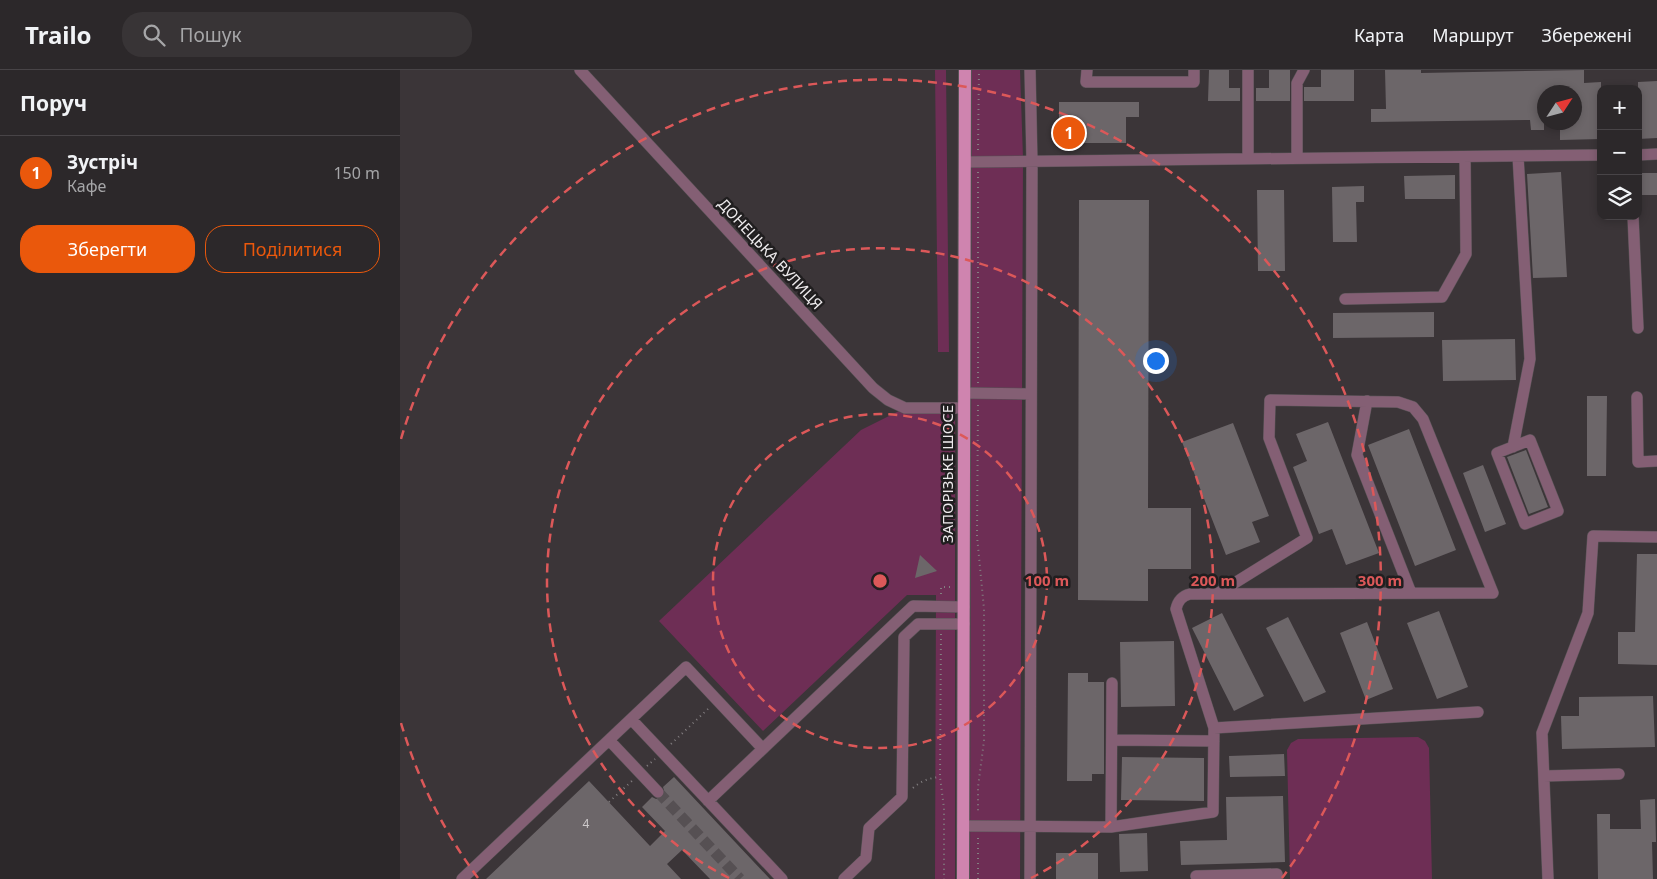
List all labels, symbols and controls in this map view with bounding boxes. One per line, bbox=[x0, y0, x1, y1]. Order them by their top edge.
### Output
search box bbox=[122, 12, 472, 57]
text: Trailo bbox=[25, 18, 92, 51]
icon: search bbox=[140, 21, 168, 49]
text: Пошук bbox=[180, 22, 242, 48]
text: Карта bbox=[1354, 23, 1404, 47]
text: Маршрут bbox=[1432, 23, 1514, 47]
text: Збережені bbox=[1542, 23, 1632, 47]
north arrow bbox=[1537, 85, 1582, 130]
map controls bbox=[1597, 85, 1642, 220]
button: + bbox=[1597, 85, 1642, 130]
text: Поруч bbox=[20, 89, 87, 117]
pin: 1 bbox=[1053, 114, 1085, 152]
button: − bbox=[1597, 130, 1642, 175]
text: Зустріч bbox=[67, 149, 138, 175]
text: 1 bbox=[31, 162, 41, 184]
text: 150 m bbox=[333, 162, 380, 184]
text: Кафе bbox=[67, 175, 106, 197]
button: layers bbox=[1597, 175, 1642, 220]
street label: ДОНЕЦЬКА ВУЛИЦЯ bbox=[714, 193, 827, 313]
button: Зберегти bbox=[20, 225, 195, 273]
button: Поділитися bbox=[205, 225, 380, 273]
your location bbox=[1143, 348, 1169, 374]
street label: ЗАПОРІЗЬКЕ ШОСЕ bbox=[937, 405, 957, 543]
text: 100 m bbox=[1025, 570, 1069, 590]
text: 200 m bbox=[1191, 570, 1235, 590]
text: 300 m bbox=[1358, 570, 1402, 590]
centre of rings bbox=[871, 572, 889, 590]
house number: 4 bbox=[583, 815, 590, 832]

